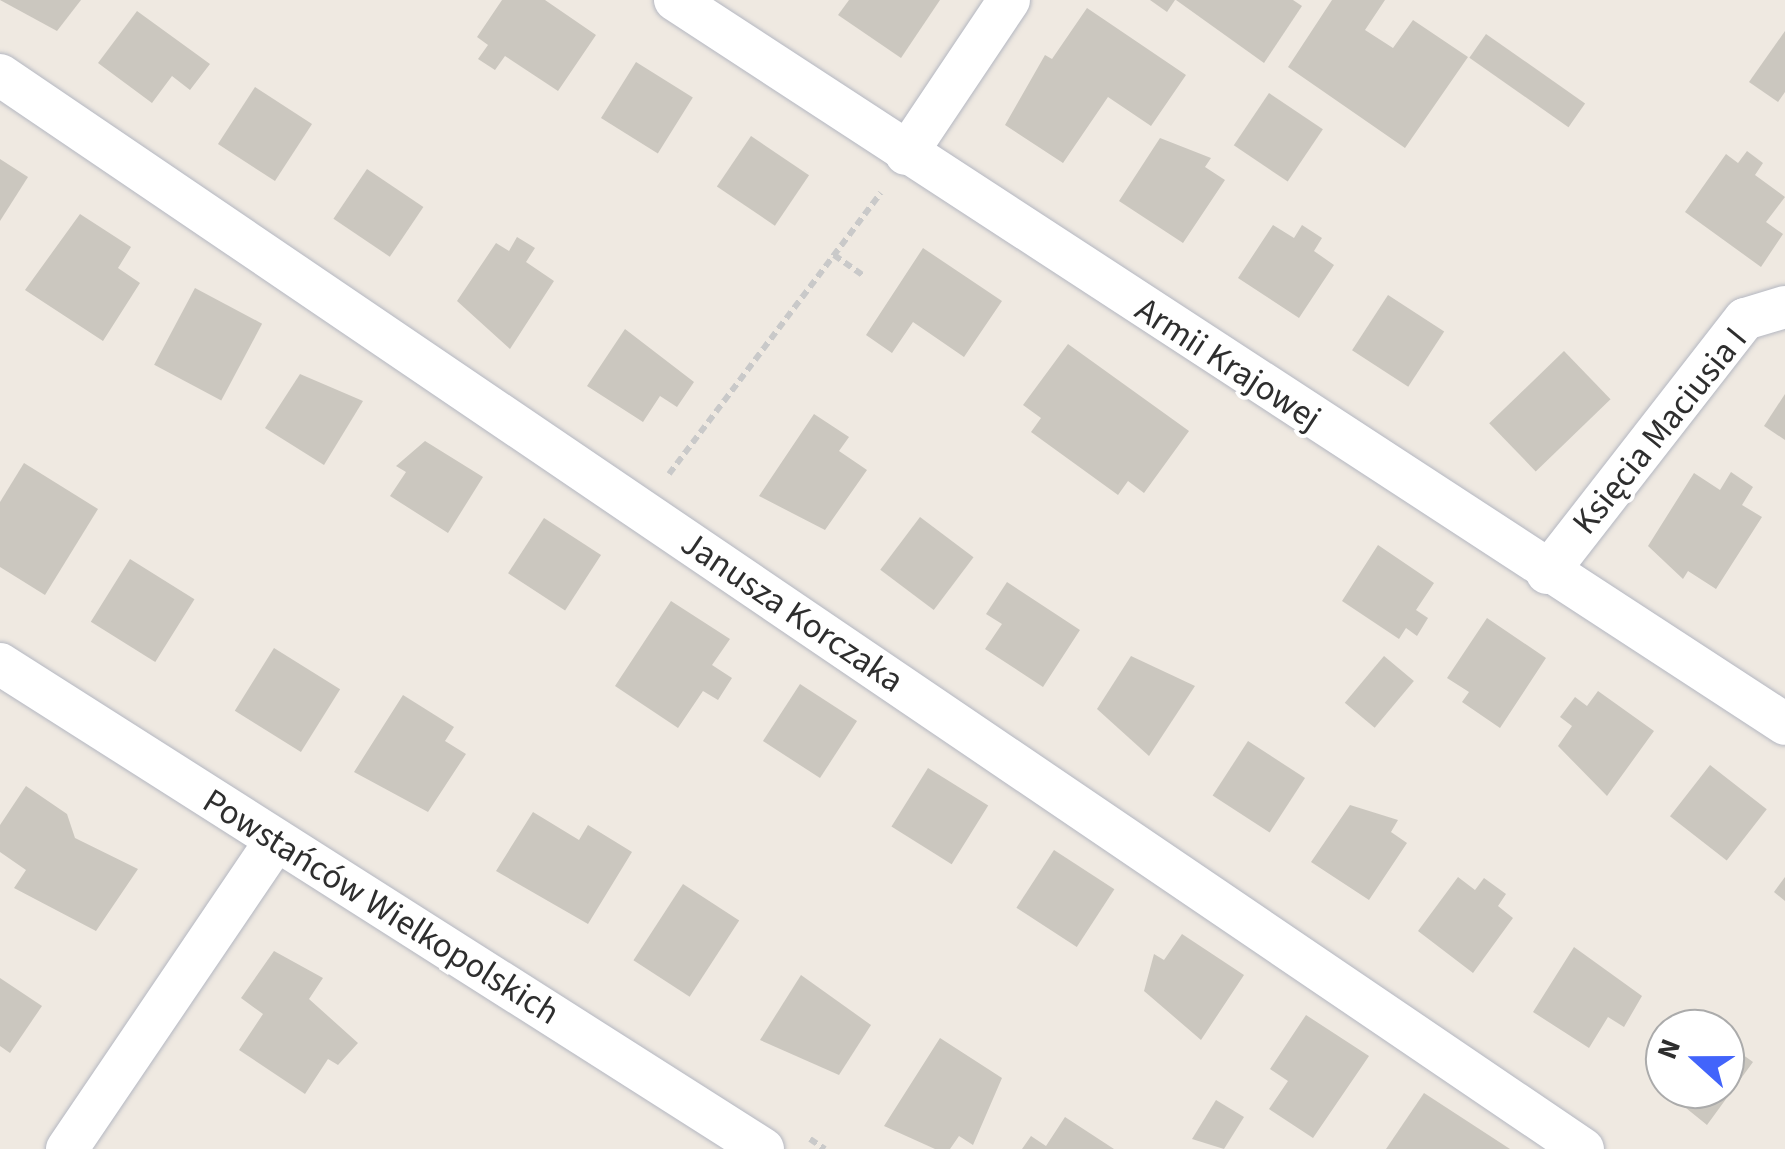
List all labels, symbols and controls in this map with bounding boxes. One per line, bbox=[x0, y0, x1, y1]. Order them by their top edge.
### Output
street label: Armii Krajowej bbox=[1128, 289, 1328, 439]
street label: Księcia Maciusia I bbox=[1564, 319, 1756, 543]
street label: Janusza Korczaka bbox=[673, 522, 911, 702]
street label: Powstańców Wielkopolskich bbox=[195, 780, 567, 1034]
north arrow bbox=[1645, 1009, 1745, 1109]
text: N bbox=[1647, 1033, 1691, 1065]

